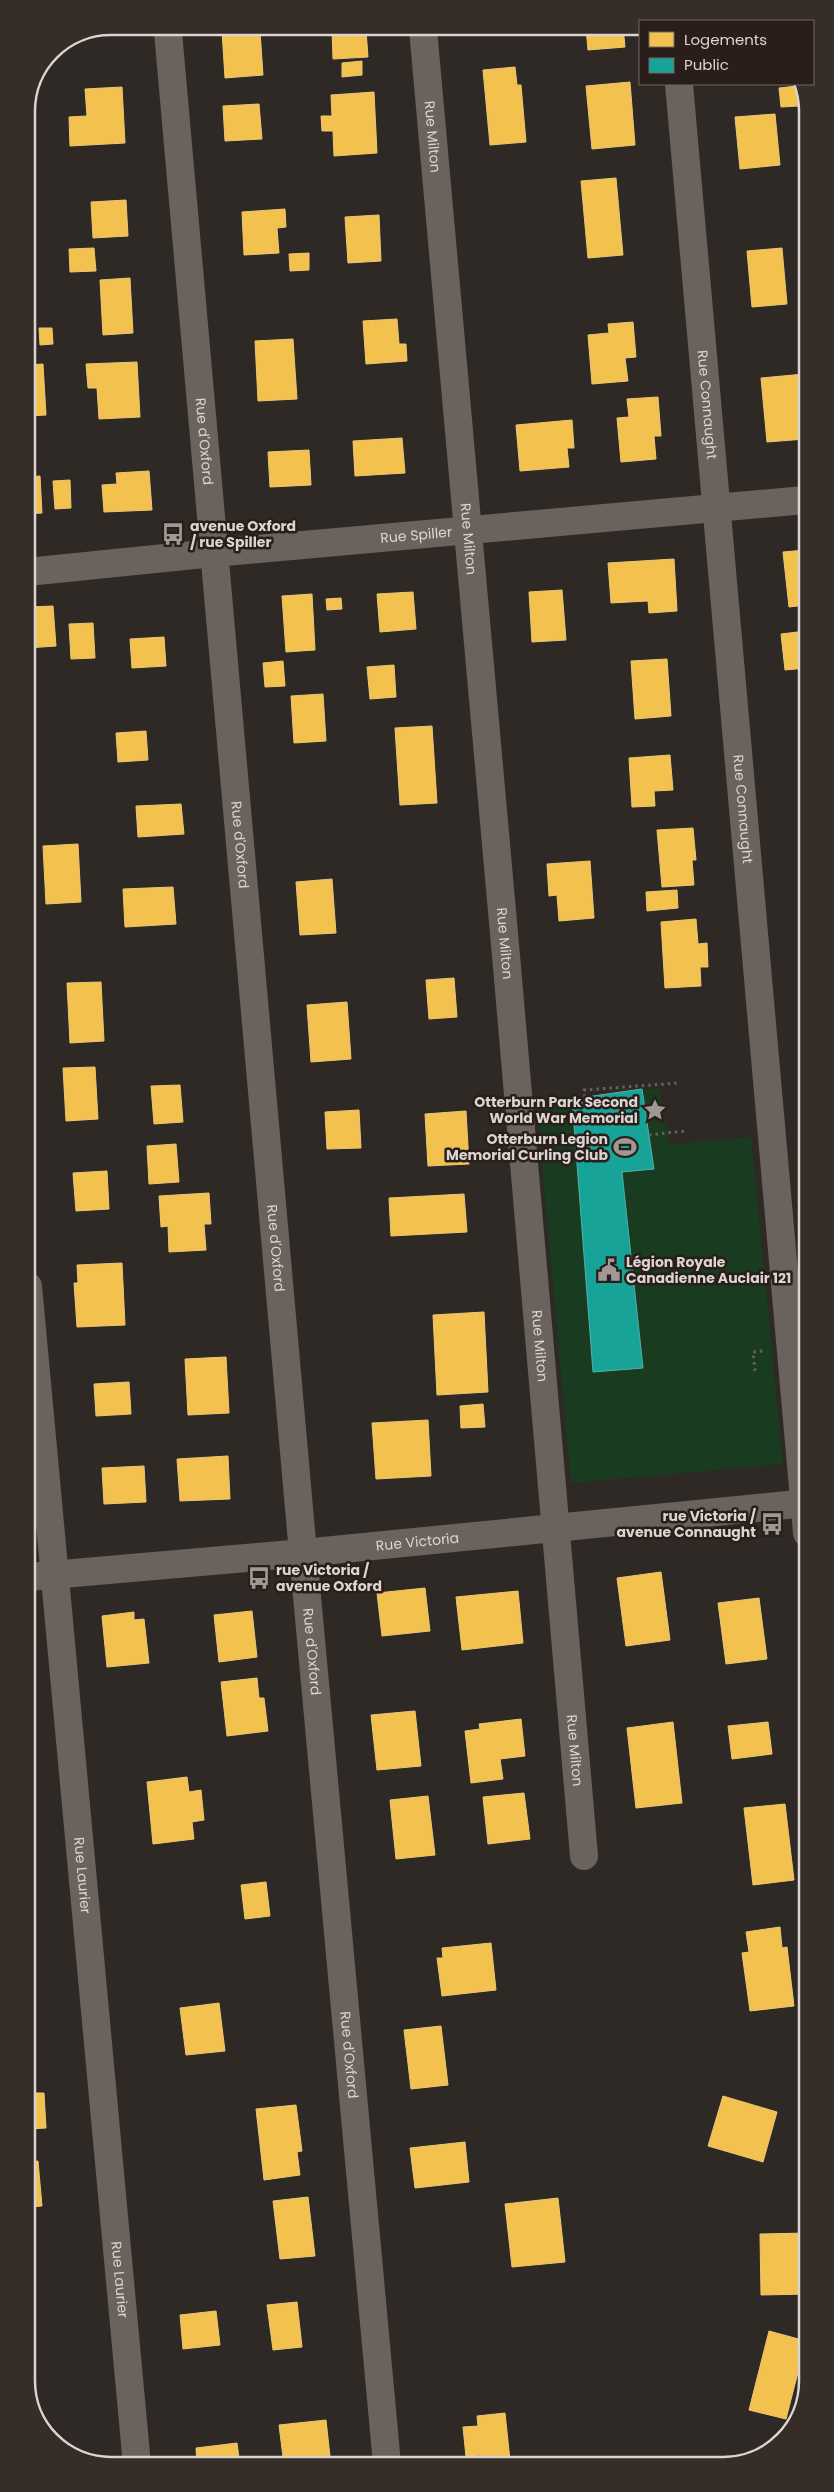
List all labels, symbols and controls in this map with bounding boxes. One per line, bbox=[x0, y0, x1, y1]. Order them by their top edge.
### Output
legend bbox=[639, 20, 814, 85]
text: Logements bbox=[684, 29, 767, 50]
text: Public bbox=[684, 54, 729, 75]
street label: Rue Milton bbox=[419, 100, 446, 173]
street label: Rue Connaught bbox=[693, 349, 722, 460]
street label: Rue d'Oxford bbox=[191, 397, 218, 486]
street label: Rue Milton bbox=[455, 502, 482, 576]
place label: avenue Oxford / rue Spiller bbox=[190, 516, 296, 552]
bus stop icon: avenue Oxford / rue Spiller bbox=[160, 521, 186, 547]
street label: Rue Spiller bbox=[380, 522, 453, 548]
street label: Rue Connaught bbox=[728, 754, 758, 865]
street label: Rue d'Oxford bbox=[226, 800, 254, 889]
street label: Rue Milton bbox=[492, 907, 518, 980]
place label: Otterburn Park Second World War Memorial bbox=[474, 1092, 638, 1128]
place icon: Otterburn Park Second World War Memorial bbox=[642, 1097, 668, 1123]
place label: Otterburn Legion Memorial Curling Club bbox=[446, 1129, 608, 1165]
sports icon: Otterburn Legion Memorial Curling Club bbox=[612, 1134, 638, 1160]
street label: Rue d'Oxford bbox=[262, 1204, 290, 1293]
place label: Légion Royale Canadienne Auclair 121 bbox=[626, 1252, 791, 1288]
public building icon: Légion Royale Canadienne Auclair 121 bbox=[596, 1257, 622, 1283]
street label: Rue Milton bbox=[527, 1309, 553, 1383]
place label: rue Victoria / avenue Connaught bbox=[617, 1506, 757, 1542]
bus stop icon: rue Victoria / avenue Connaught bbox=[759, 1511, 785, 1537]
street label: Rue Victoria bbox=[375, 1528, 460, 1556]
place label: rue Victoria / avenue Oxford bbox=[276, 1560, 382, 1596]
bus stop icon: rue Victoria / avenue Oxford bbox=[246, 1565, 272, 1591]
street label: Rue d'Oxford bbox=[298, 1607, 326, 1696]
street label: Rue Milton bbox=[562, 1714, 588, 1787]
street label: Rue Laurier bbox=[69, 1836, 96, 1915]
street label: Rue d'Oxford bbox=[335, 2010, 363, 2099]
street label: Rue Laurier bbox=[106, 2240, 133, 2319]

